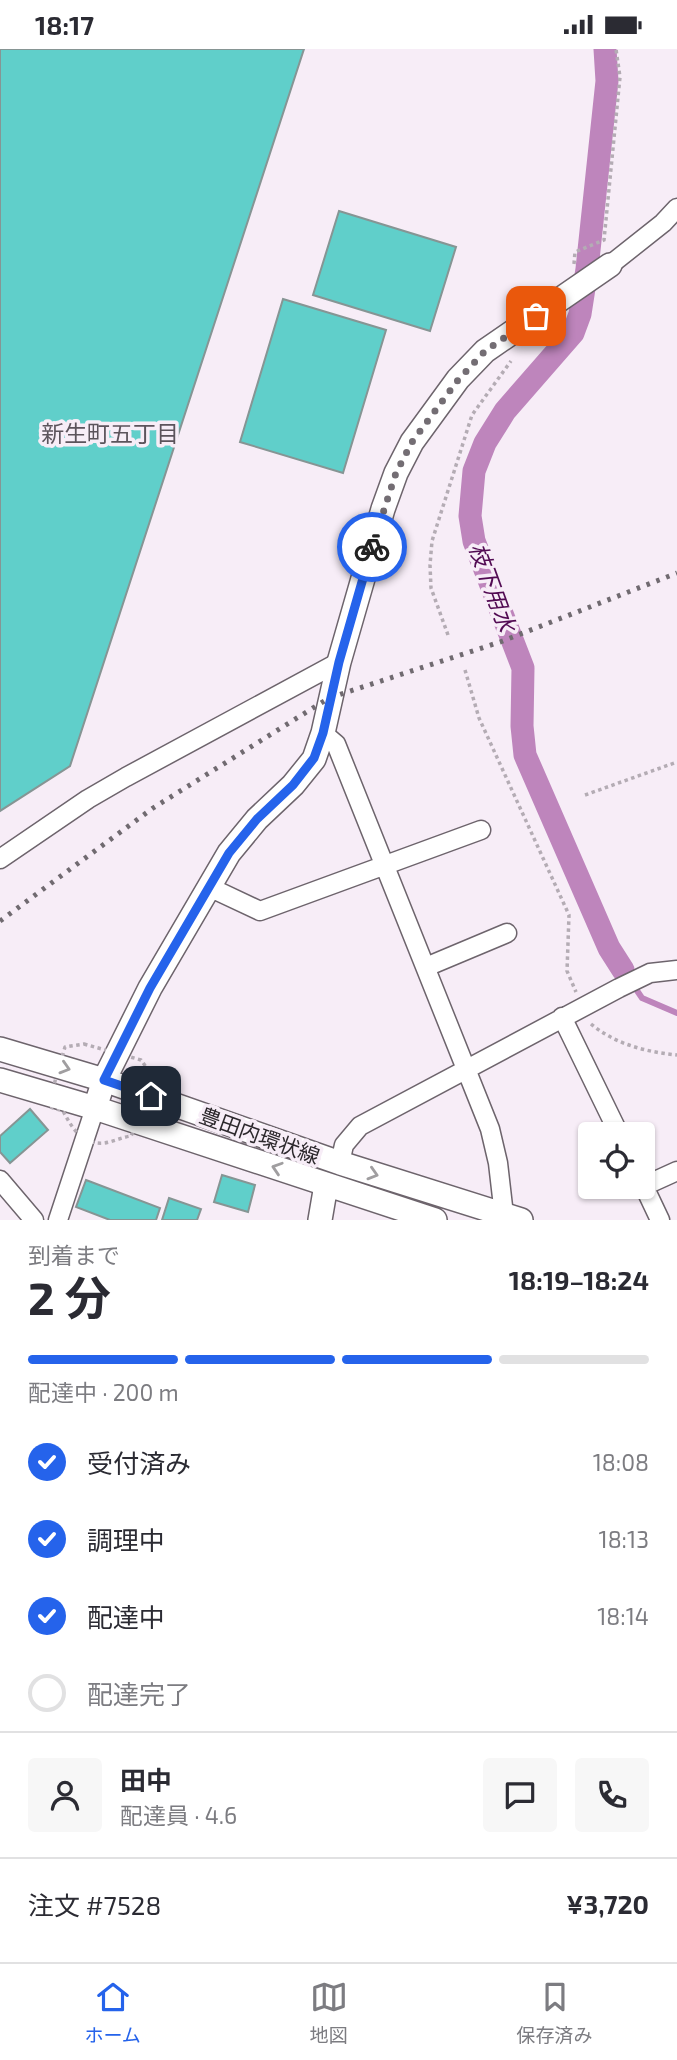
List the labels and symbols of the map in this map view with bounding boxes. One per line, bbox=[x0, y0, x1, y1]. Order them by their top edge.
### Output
pin bbox=[506, 286, 566, 346]
district label: 新生町五丁目 bbox=[41, 419, 179, 447]
courier bbox=[337, 512, 407, 582]
water label: 枝下用水 bbox=[464, 539, 523, 638]
one-way arrow bbox=[59, 1060, 71, 1075]
pin bbox=[121, 1066, 181, 1126]
street label: 豊田内環状線 bbox=[197, 1102, 323, 1168]
one-way arrow bbox=[271, 1162, 283, 1177]
one-way arrow bbox=[367, 1165, 379, 1180]

